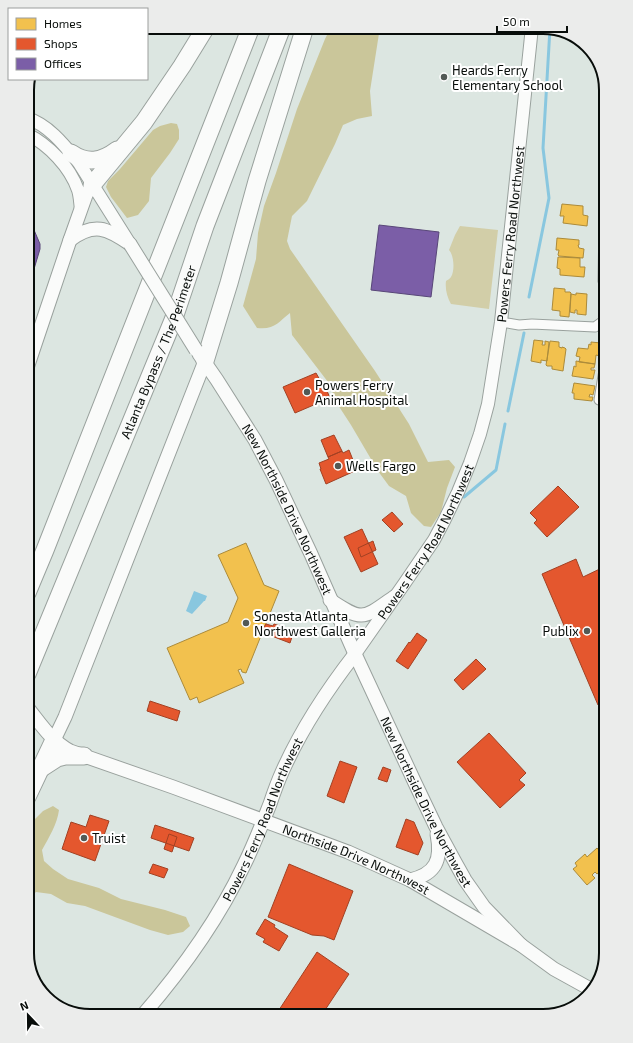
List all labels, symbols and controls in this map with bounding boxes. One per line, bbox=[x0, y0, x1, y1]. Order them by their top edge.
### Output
legend bbox=[8, 8, 148, 80]
scale bar bbox=[497, 8, 567, 34]
text: 50 m bbox=[503, 14, 530, 28]
text: Homes bbox=[44, 16, 82, 30]
text: Shops bbox=[44, 36, 78, 50]
text: Offices bbox=[44, 56, 81, 70]
place label: Heards Ferry Elementary School bbox=[452, 62, 563, 93]
marker: Heards Ferry Elementary School bbox=[439, 72, 449, 82]
street label: Powers Ferry Road Northwest bbox=[493, 145, 527, 323]
street label: Atlanta Bypass / The Perimeter bbox=[117, 263, 199, 441]
place label: Powers Ferry Animal Hospital bbox=[315, 377, 408, 408]
marker: Powers Ferry Animal Hospital bbox=[302, 387, 312, 397]
street label: New Northside Drive Northwest bbox=[239, 421, 336, 597]
place label: Wells Fargo bbox=[346, 458, 416, 474]
marker: Wells Fargo bbox=[333, 461, 343, 471]
street label: Powers Ferry Road Northwest bbox=[374, 462, 477, 622]
place label: Sonesta Atlanta Northwest Galleria bbox=[254, 608, 366, 639]
marker: Sonesta Atlanta Northwest Galleria bbox=[241, 618, 251, 628]
place label: Publix bbox=[543, 623, 579, 639]
marker: Publix bbox=[582, 626, 592, 636]
street label: New Northside Drive Northwest bbox=[377, 714, 475, 890]
street label: Powers Ferry Road Northwest bbox=[219, 735, 306, 904]
street label: Northside Drive Northwest bbox=[280, 820, 433, 898]
place label: Truist bbox=[92, 830, 126, 846]
marker: Truist bbox=[79, 833, 89, 843]
north arrow bbox=[8, 995, 48, 1035]
text: N bbox=[18, 998, 30, 1013]

